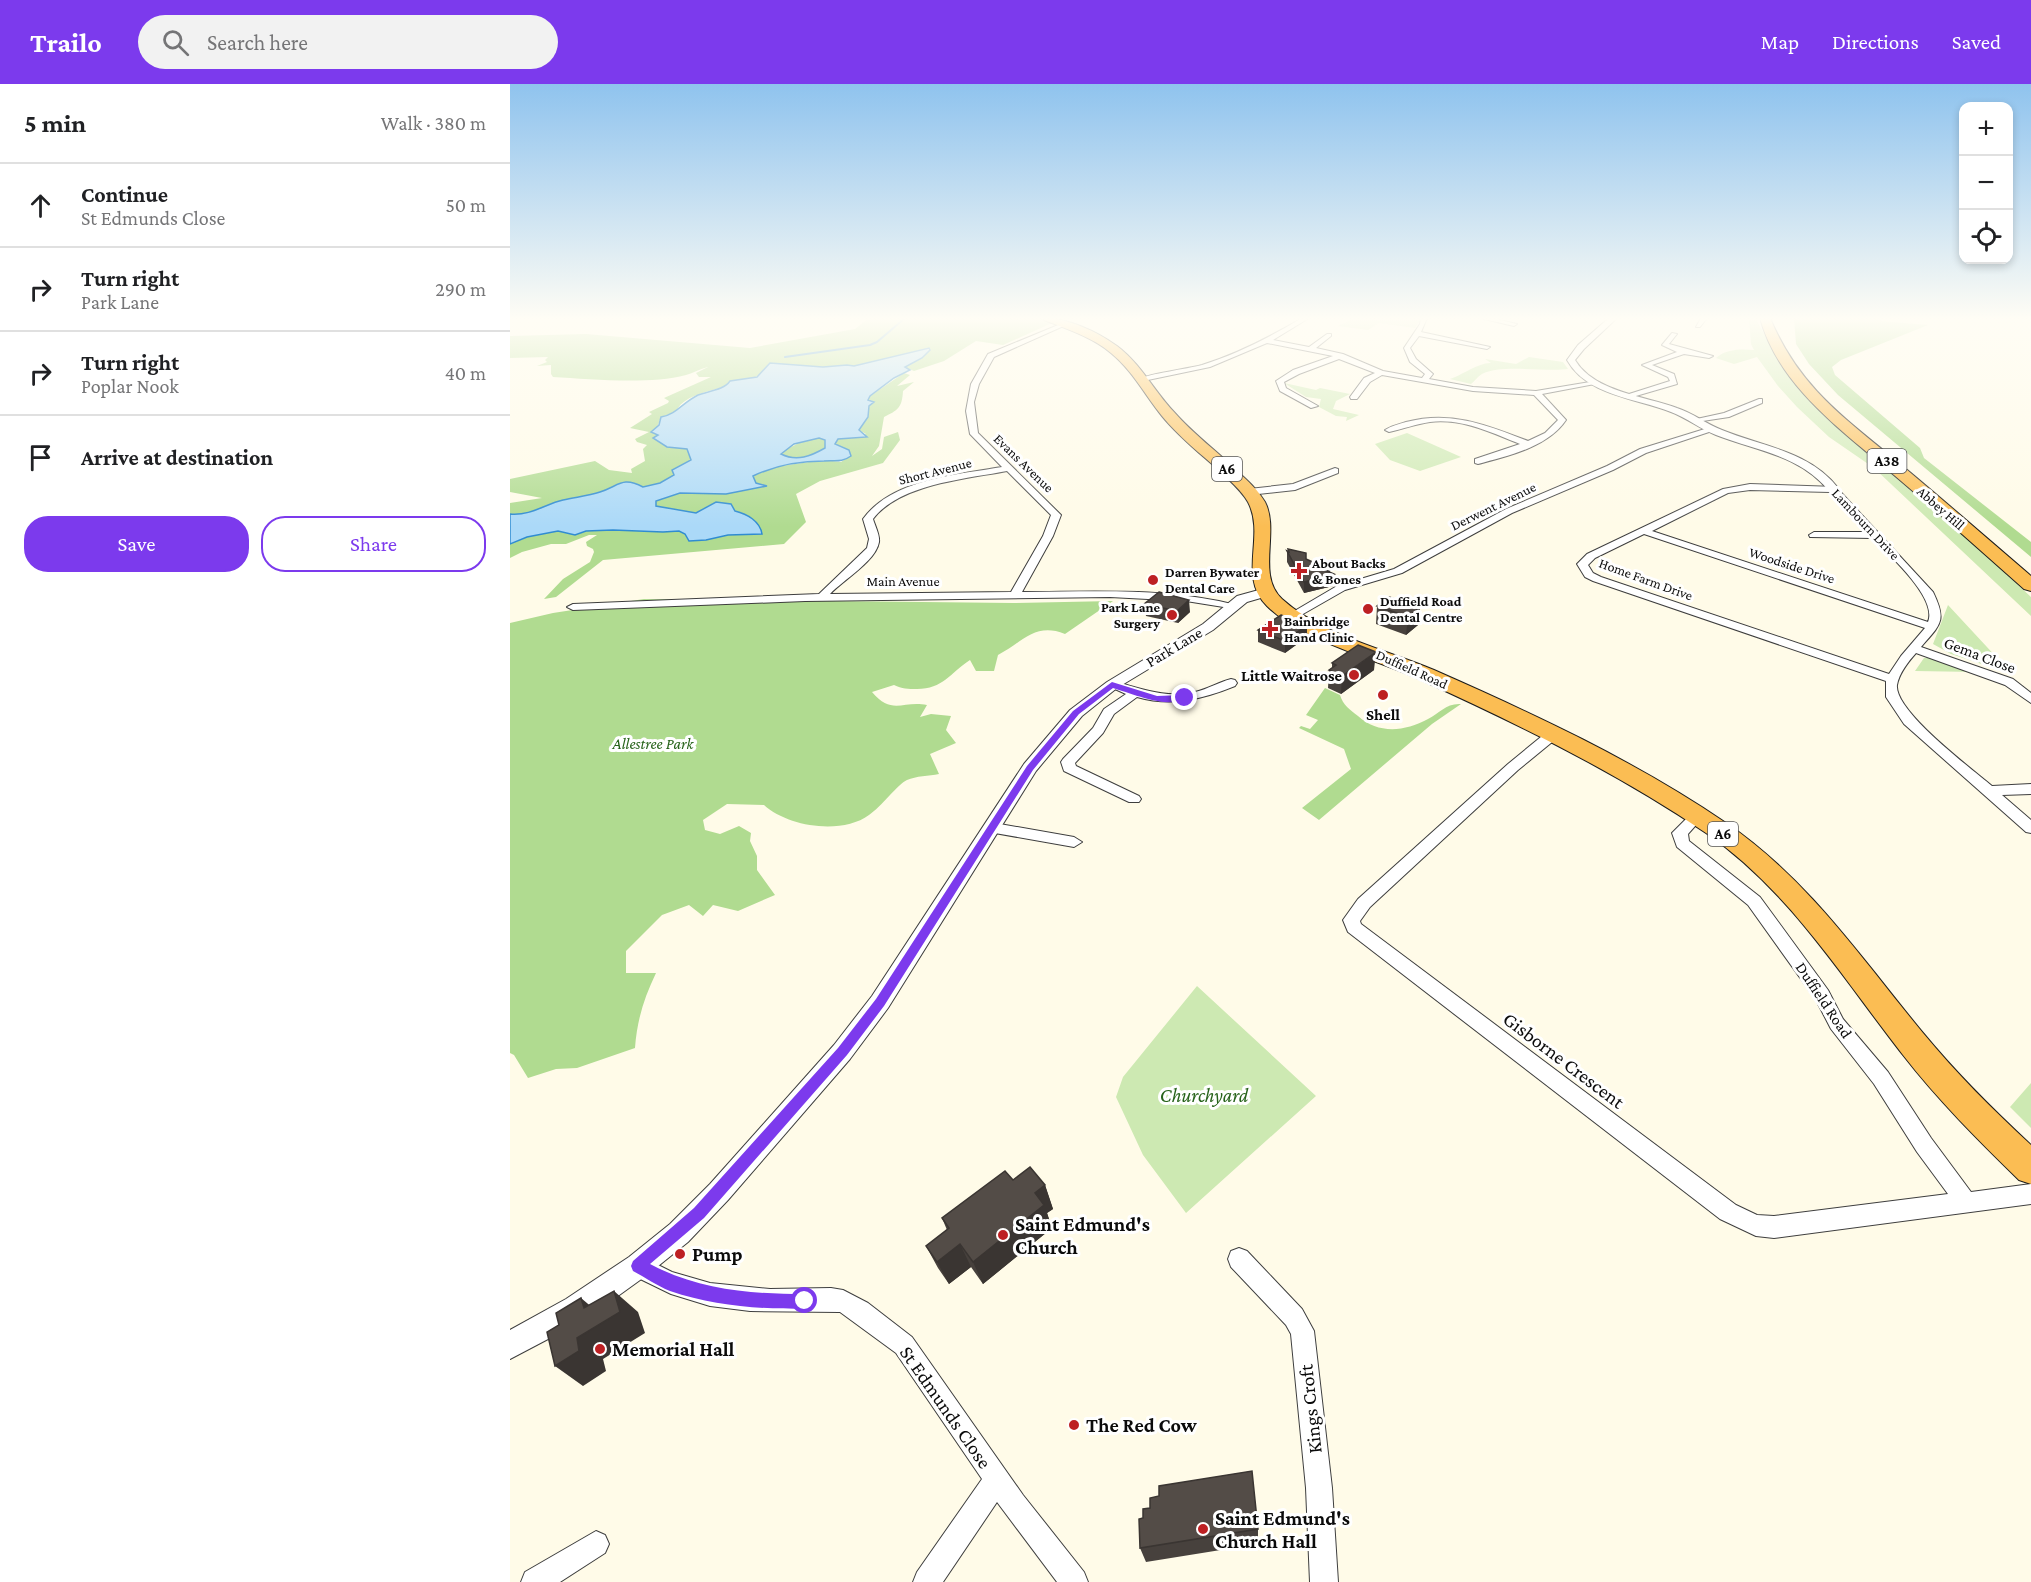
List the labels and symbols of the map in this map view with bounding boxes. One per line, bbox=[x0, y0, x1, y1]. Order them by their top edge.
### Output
street label: Evans Avenue bbox=[991, 430, 1057, 496]
road number: A38 bbox=[1868, 449, 1906, 473]
street label: Short Avenue bbox=[897, 454, 973, 488]
road number: A6 bbox=[1212, 457, 1242, 481]
street label: Derwent Avenue bbox=[1448, 478, 1538, 534]
street label: Abbey Hill bbox=[1914, 483, 1968, 533]
street label: Lambourn Drive bbox=[1829, 485, 1903, 563]
street label: Woodside Drive bbox=[1747, 544, 1837, 586]
place label: About Backs & Bones bbox=[1311, 555, 1386, 587]
street label: Home Farm Drive bbox=[1597, 555, 1695, 603]
marker: About Backs & Bones bbox=[1290, 562, 1308, 580]
place label: Darren Bywater Dental Care bbox=[1165, 564, 1260, 596]
street label: Main Avenue bbox=[866, 573, 940, 589]
marker: Darren Bywater Dental Care bbox=[1146, 573, 1160, 587]
place label: Duffield Road Dental Centre bbox=[1380, 593, 1463, 625]
place label: Park Lane Surgery bbox=[1101, 599, 1160, 631]
marker: Duffield Road Dental Centre bbox=[1361, 602, 1375, 616]
marker: Park Lane Surgery bbox=[1165, 608, 1179, 622]
place label: Bainbridge Hand Clinic bbox=[1284, 613, 1355, 645]
marker: Bainbridge Hand Clinic bbox=[1261, 620, 1279, 638]
street label: Park Lane bbox=[1143, 624, 1205, 670]
street label: Gema Close bbox=[1942, 634, 2018, 676]
street label: Duffield Road bbox=[1374, 646, 1451, 692]
place label: Little Waitrose bbox=[1241, 667, 1343, 684]
marker: Little Waitrose bbox=[1347, 668, 1361, 682]
route end bbox=[1171, 684, 1197, 710]
marker: Shell bbox=[1376, 688, 1390, 702]
place label: Shell bbox=[1366, 706, 1400, 723]
park label: Allestree Park bbox=[612, 735, 694, 752]
road number: A6 bbox=[1708, 822, 1738, 846]
street label: Duffield Road bbox=[1792, 959, 1856, 1042]
street label: Gisborne Crescent bbox=[1499, 1007, 1629, 1113]
park label: Churchyard bbox=[1160, 1084, 1249, 1107]
place label: Saint Edmund's Church bbox=[1015, 1213, 1150, 1258]
marker: Saint Edmund's Church bbox=[996, 1228, 1010, 1242]
place label: Pump bbox=[692, 1243, 742, 1265]
marker: Pump bbox=[673, 1247, 687, 1261]
route start bbox=[791, 1287, 817, 1313]
place label: Memorial Hall bbox=[612, 1338, 735, 1360]
marker: Memorial Hall bbox=[593, 1342, 607, 1356]
street label: St Edmunds Close bbox=[896, 1342, 997, 1473]
street label: Kings Croft bbox=[1294, 1363, 1327, 1455]
place label: The Red Cow bbox=[1086, 1414, 1198, 1436]
marker: The Red Cow bbox=[1067, 1418, 1081, 1432]
place label: Saint Edmund's Church Hall bbox=[1215, 1507, 1350, 1552]
marker: Saint Edmund's Church Hall bbox=[1196, 1522, 1210, 1536]

